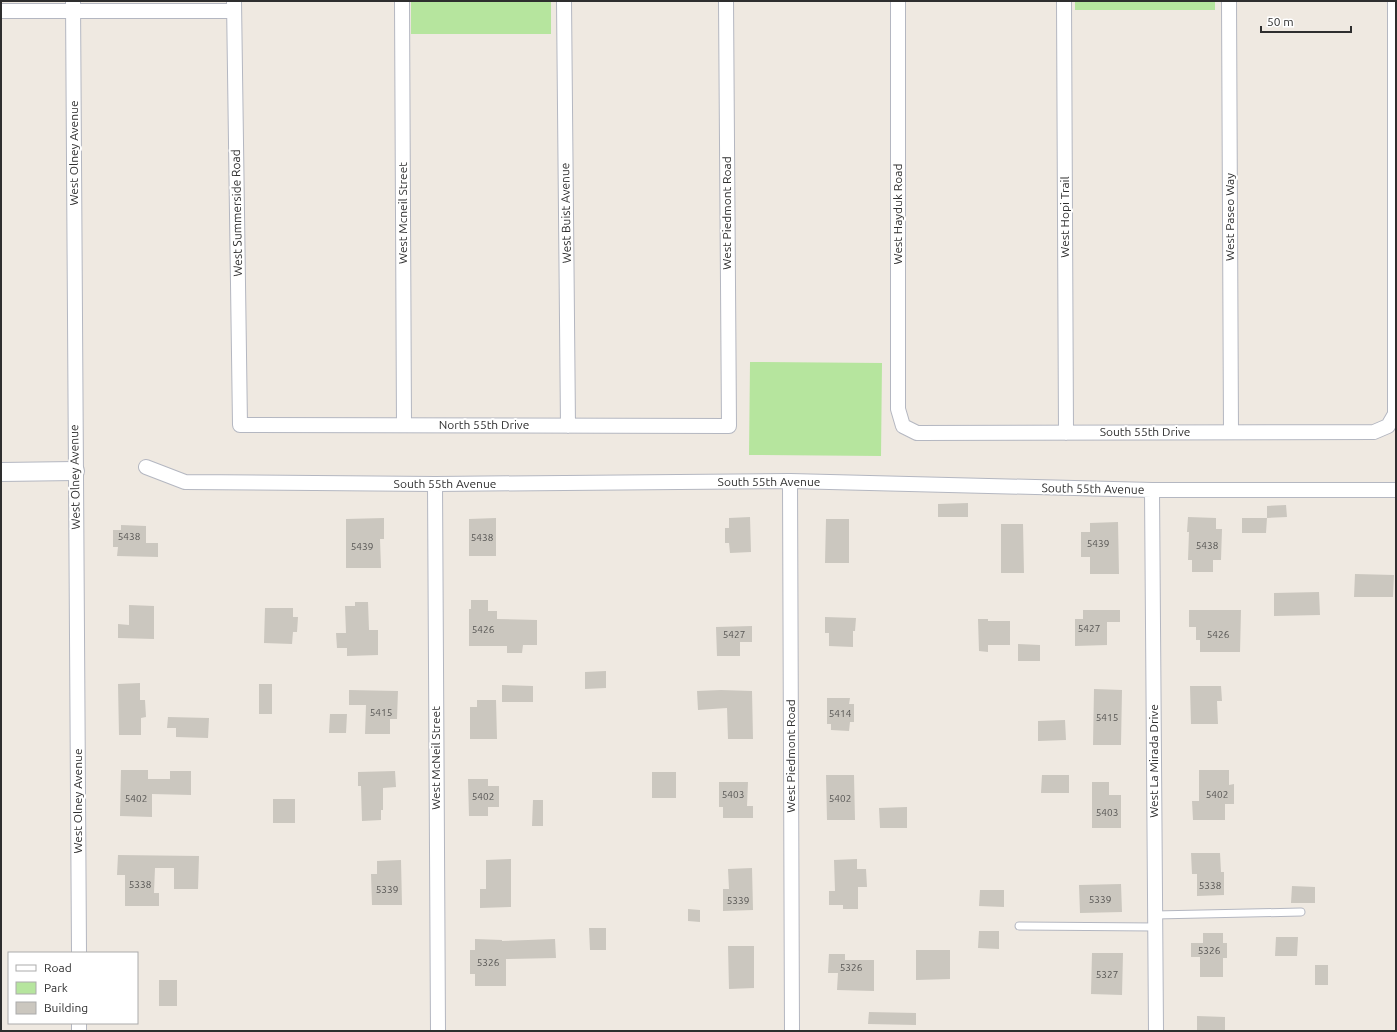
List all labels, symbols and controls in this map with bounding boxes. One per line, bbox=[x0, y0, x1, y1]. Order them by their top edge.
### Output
scale bar bbox=[1261, 8, 1351, 34]
text: 50 m bbox=[1267, 15, 1294, 28]
street label: West Olney Avenue bbox=[67, 100, 80, 206]
street label: West Summerside Road bbox=[229, 149, 244, 277]
street label: West Piedmont Road bbox=[720, 156, 733, 270]
street label: West Mcneil Street bbox=[396, 162, 409, 264]
street label: West Buist Avenue bbox=[558, 163, 573, 263]
street label: West Hayduk Road bbox=[891, 164, 904, 264]
street label: West Paseo Way bbox=[1223, 173, 1236, 261]
street label: West Hopi Trail bbox=[1058, 176, 1071, 258]
street label: North 55th Drive bbox=[439, 418, 529, 431]
street label: West Olney Avenue bbox=[67, 424, 82, 530]
street label: South 55th Drive bbox=[1100, 425, 1190, 438]
street label: South 55th Avenue bbox=[718, 475, 820, 488]
street label: South 55th Avenue bbox=[394, 477, 496, 490]
street label: South 55th Avenue bbox=[1042, 481, 1144, 496]
house number: 5438 bbox=[118, 531, 141, 542]
house number: 5438 bbox=[471, 532, 494, 543]
house number: 5439 bbox=[1087, 538, 1109, 549]
house number: 5438 bbox=[1196, 540, 1219, 551]
house number: 5439 bbox=[351, 541, 373, 552]
house number: 5427 bbox=[1078, 623, 1100, 634]
house number: 5426 bbox=[472, 624, 495, 635]
house number: 5427 bbox=[723, 629, 745, 640]
house number: 5426 bbox=[1207, 629, 1230, 640]
street label: West Piedmont Road bbox=[784, 699, 797, 813]
street label: West La Mirada Drive bbox=[1147, 704, 1160, 818]
street label: West McNeil Street bbox=[429, 706, 442, 810]
house number: 5415 bbox=[370, 707, 392, 718]
house number: 5414 bbox=[829, 708, 852, 719]
house number: 5415 bbox=[1096, 712, 1118, 723]
street label: West Olney Avenue bbox=[71, 748, 84, 854]
house number: 5403 bbox=[722, 789, 744, 800]
house number: 5402 bbox=[1206, 789, 1228, 800]
house number: 5402 bbox=[472, 791, 494, 802]
house number: 5402 bbox=[125, 793, 147, 804]
house number: 5402 bbox=[829, 793, 851, 804]
house number: 5403 bbox=[1096, 807, 1118, 818]
house number: 5338 bbox=[129, 879, 152, 890]
house number: 5338 bbox=[1199, 880, 1222, 891]
house number: 5339 bbox=[376, 884, 398, 895]
house number: 5339 bbox=[1089, 894, 1111, 905]
house number: 5339 bbox=[727, 895, 749, 906]
house number: 5326 bbox=[1198, 945, 1221, 956]
legend bbox=[8, 952, 138, 1024]
house number: 5326 bbox=[477, 957, 500, 968]
text: Road bbox=[44, 961, 72, 974]
house number: 5326 bbox=[840, 962, 863, 973]
house number: 5327 bbox=[1096, 969, 1118, 980]
text: Park bbox=[44, 981, 68, 994]
text: Building bbox=[44, 1001, 88, 1014]

